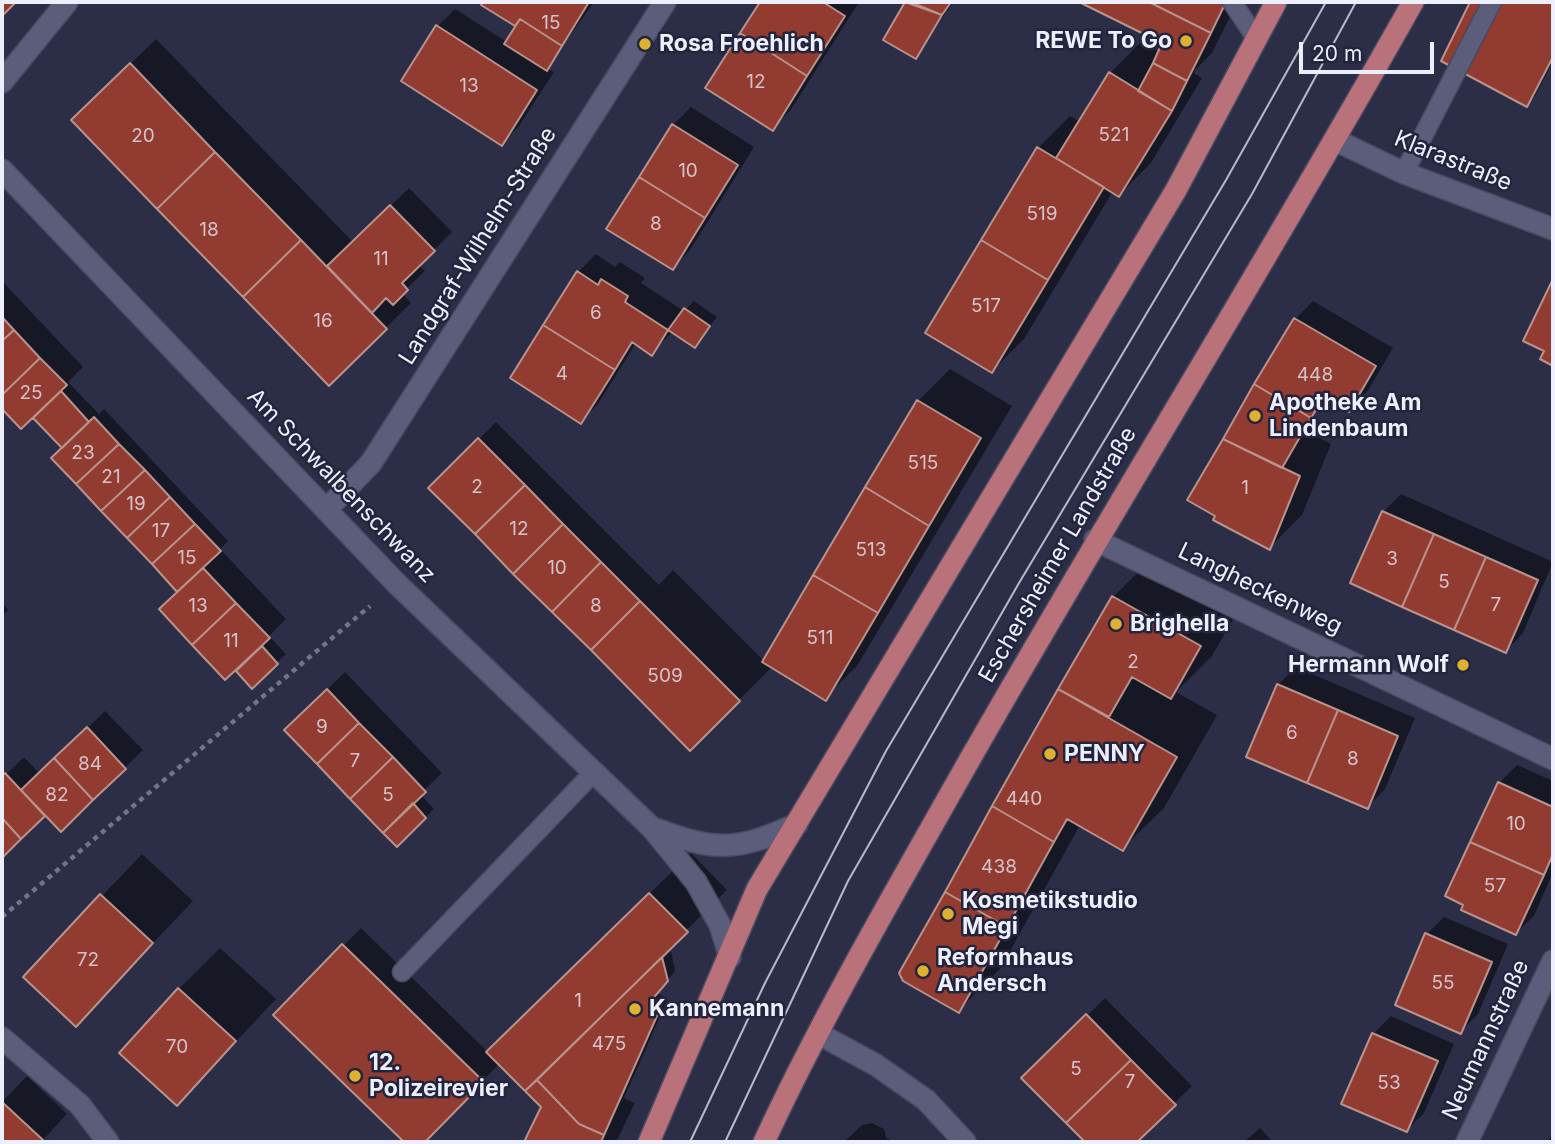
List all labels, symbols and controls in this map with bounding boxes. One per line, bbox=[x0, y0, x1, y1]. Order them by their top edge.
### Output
house number: 15 bbox=[541, 12, 561, 34]
place label: REWE To Go bbox=[1035, 27, 1172, 55]
scale bar bbox=[1303, 28, 1438, 72]
place label: Rosa Froehlich bbox=[659, 30, 824, 58]
marker: REWE To Go bbox=[1178, 33, 1194, 49]
marker: Rosa Froehlich bbox=[637, 36, 653, 52]
text: 20 m bbox=[1312, 41, 1362, 66]
house number: 12 bbox=[746, 71, 766, 93]
house number: 13 bbox=[459, 75, 479, 97]
street label: Landgraf-Wilhelm-Straße bbox=[393, 122, 563, 370]
house number: 521 bbox=[1099, 124, 1129, 146]
house number: 20 bbox=[131, 125, 155, 147]
street label: Klarastraße bbox=[1390, 125, 1516, 197]
house number: 10 bbox=[678, 160, 698, 182]
house number: 519 bbox=[1026, 203, 1058, 225]
house number: 8 bbox=[650, 213, 662, 235]
house number: 18 bbox=[199, 219, 219, 241]
house number: 11 bbox=[373, 248, 389, 270]
house number: 517 bbox=[971, 295, 1001, 317]
house number: 6 bbox=[590, 302, 602, 324]
house number: 16 bbox=[313, 310, 333, 332]
house number: 4 bbox=[556, 363, 568, 385]
house number: 448 bbox=[1297, 364, 1333, 386]
house number: 25 bbox=[19, 382, 43, 404]
street label: Am Schwalbenschwanz bbox=[241, 383, 441, 589]
place label: Apotheke Am Lindenbaum bbox=[1269, 389, 1421, 443]
marker: Apotheke Am Lindenbaum bbox=[1247, 408, 1263, 424]
street label: Eschersheimer Landstraße bbox=[973, 422, 1143, 688]
house number: 23 bbox=[71, 442, 95, 464]
house number: 515 bbox=[908, 452, 938, 474]
house number: 21 bbox=[101, 466, 121, 488]
house number: 2 bbox=[471, 476, 483, 498]
house number: 1 bbox=[1241, 477, 1249, 499]
house number: 19 bbox=[126, 493, 146, 515]
house number: 12 bbox=[509, 518, 529, 540]
house number: 17 bbox=[152, 520, 170, 542]
street label: Langheckenweg bbox=[1174, 537, 1346, 641]
house number: 513 bbox=[855, 539, 887, 561]
house number: 15 bbox=[177, 547, 197, 569]
house number: 3 bbox=[1386, 548, 1398, 570]
house number: 10 bbox=[547, 557, 567, 579]
house number: 5 bbox=[1438, 571, 1450, 593]
house number: 7 bbox=[1491, 594, 1501, 616]
house number: 13 bbox=[188, 595, 208, 617]
house number: 8 bbox=[590, 595, 602, 617]
place label: Brighella bbox=[1130, 610, 1229, 638]
marker: Brighella bbox=[1108, 616, 1124, 632]
house number: 511 bbox=[806, 627, 834, 649]
house number: 11 bbox=[223, 630, 239, 652]
house number: 2 bbox=[1127, 651, 1139, 673]
place label: Hermann Wolf bbox=[1288, 651, 1449, 679]
marker: Hermann Wolf bbox=[1455, 657, 1471, 673]
house number: 509 bbox=[647, 665, 683, 687]
house number: 9 bbox=[316, 716, 328, 738]
house number: 6 bbox=[1286, 722, 1298, 744]
place label: PENNY bbox=[1064, 740, 1145, 768]
marker: PENNY bbox=[1042, 746, 1058, 762]
house number: 8 bbox=[1347, 748, 1359, 770]
house number: 7 bbox=[350, 750, 360, 772]
house number: 84 bbox=[78, 753, 102, 775]
house number: 82 bbox=[45, 784, 69, 806]
house number: 5 bbox=[382, 784, 394, 806]
house number: 440 bbox=[1006, 788, 1042, 810]
house number: 10 bbox=[1506, 813, 1526, 835]
house number: 438 bbox=[981, 856, 1017, 878]
house number: 57 bbox=[1484, 875, 1506, 897]
place label: Kosmetikstudio Megi bbox=[962, 887, 1138, 941]
marker: Kosmetikstudio Megi bbox=[940, 906, 956, 922]
place label: Reformhaus Andersch bbox=[937, 944, 1074, 998]
house number: 72 bbox=[77, 949, 99, 971]
street label: Neumannstraße bbox=[1437, 956, 1535, 1124]
marker: Reformhaus Andersch bbox=[915, 963, 931, 979]
house number: 55 bbox=[1431, 972, 1455, 994]
house number: 1 bbox=[574, 990, 582, 1012]
place label: Kannemann bbox=[649, 995, 784, 1023]
marker: Kannemann bbox=[627, 1001, 643, 1017]
house number: 475 bbox=[592, 1033, 626, 1055]
house number: 70 bbox=[166, 1036, 188, 1058]
place label: 12. Polizeirevier bbox=[369, 1049, 508, 1103]
house number: 5 bbox=[1070, 1058, 1082, 1080]
marker: 12. Polizeirevier bbox=[347, 1068, 363, 1084]
house number: 7 bbox=[1125, 1071, 1135, 1093]
house number: 53 bbox=[1377, 1072, 1401, 1094]

